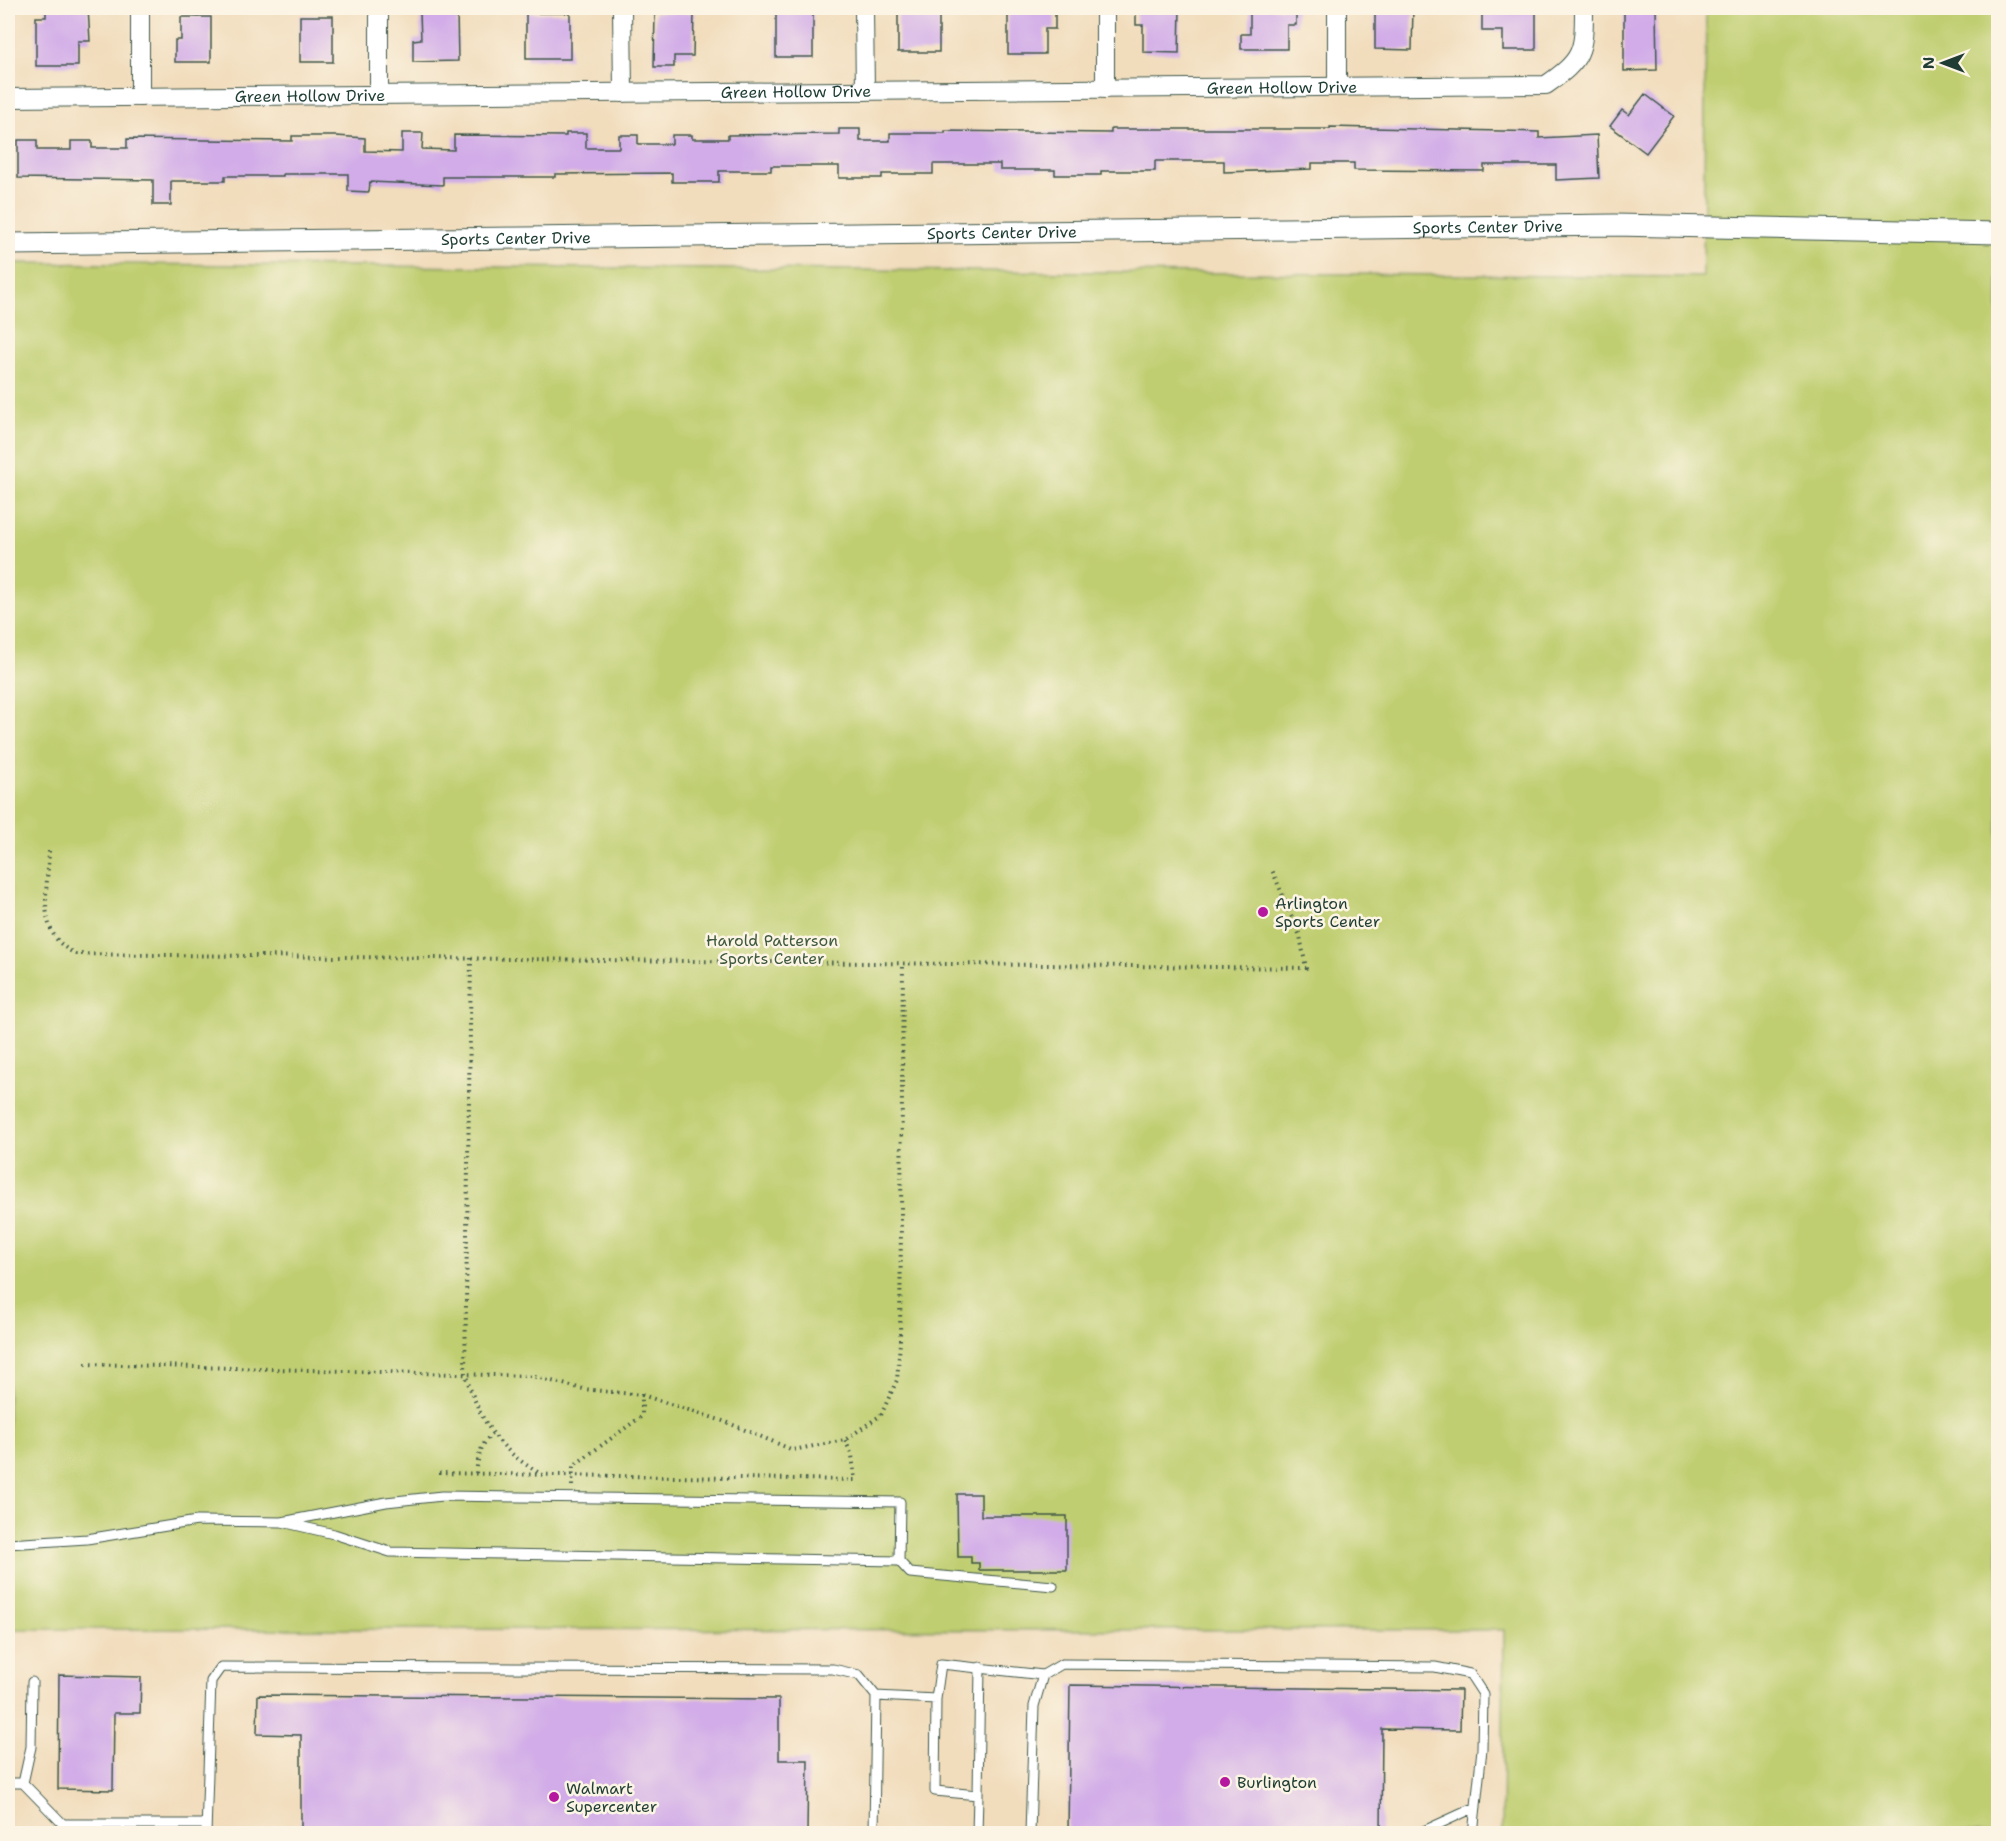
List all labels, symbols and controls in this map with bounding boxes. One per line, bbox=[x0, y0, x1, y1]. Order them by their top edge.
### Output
north arrow bbox=[1913, 33, 1973, 93]
text: N bbox=[1918, 57, 1939, 69]
street label: Green Hollow Drive bbox=[1207, 77, 1357, 99]
street label: Green Hollow Drive bbox=[721, 81, 871, 103]
street label: Green Hollow Drive bbox=[235, 85, 385, 107]
street label: Sports Center Drive bbox=[1413, 216, 1563, 238]
street label: Sports Center Drive bbox=[927, 221, 1077, 244]
street label: Sports Center Drive bbox=[441, 227, 591, 250]
place label: Arlington Sports Center bbox=[1275, 893, 1380, 932]
marker: Arlington Sports Center bbox=[1256, 905, 1270, 919]
park label: Harold Patterson Sports Center bbox=[706, 930, 838, 969]
place label: Burlington bbox=[1237, 1772, 1317, 1793]
marker: Burlington bbox=[1218, 1775, 1232, 1789]
place label: Walmart Supercenter bbox=[566, 1778, 657, 1817]
marker: Walmart Supercenter bbox=[547, 1790, 561, 1804]

